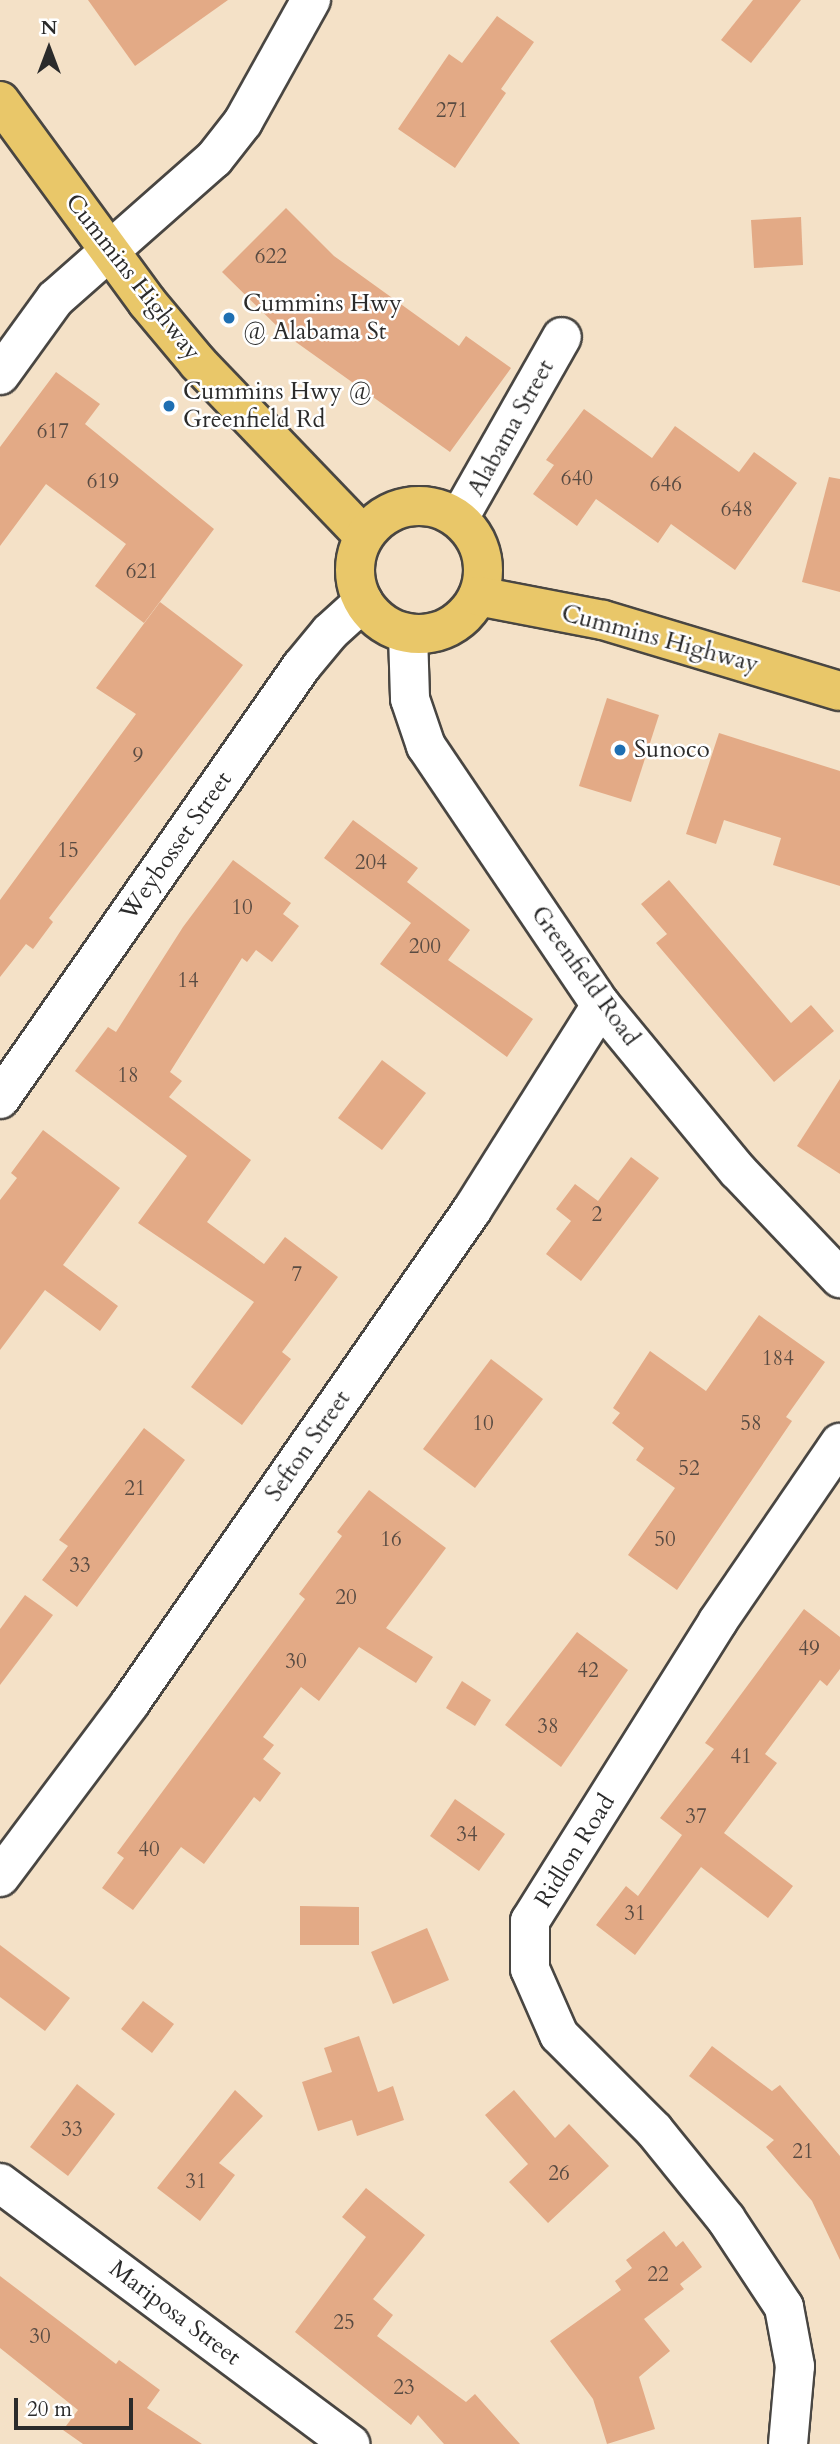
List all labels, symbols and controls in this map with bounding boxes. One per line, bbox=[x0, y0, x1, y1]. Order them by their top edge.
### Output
north arrow bbox=[14, 14, 84, 84]
text: N bbox=[41, 15, 57, 41]
house number: 271 bbox=[436, 98, 468, 124]
street label: Cummins Highway bbox=[59, 188, 207, 366]
house number: 622 bbox=[255, 244, 287, 270]
place label: Cummins Hwy @ Alabama St bbox=[243, 290, 402, 346]
marker: Cummins Hwy @ Alabama St bbox=[221, 310, 237, 326]
street label: Alabama Street bbox=[462, 355, 560, 501]
place label: Cummins Hwy @ Greenfield Rd bbox=[183, 378, 372, 434]
marker: Cummins Hwy @ Greenfield Rd bbox=[161, 398, 177, 414]
house number: 617 bbox=[37, 419, 69, 445]
house number: 640 bbox=[561, 466, 593, 492]
house number: 619 bbox=[87, 469, 119, 495]
house number: 646 bbox=[650, 472, 682, 498]
house number: 648 bbox=[721, 497, 753, 523]
house number: 621 bbox=[126, 559, 158, 585]
street label: Cummins Highway bbox=[558, 599, 762, 679]
place label: Sunoco bbox=[634, 736, 710, 764]
marker: Sunoco bbox=[612, 742, 628, 758]
house number: 9 bbox=[133, 743, 143, 769]
street label: Weybosset Street bbox=[114, 766, 238, 926]
house number: 15 bbox=[57, 838, 79, 864]
house number: 204 bbox=[355, 850, 387, 876]
house number: 10 bbox=[231, 895, 253, 921]
street label: Greenfield Road bbox=[525, 901, 645, 1051]
house number: 200 bbox=[409, 934, 441, 960]
house number: 14 bbox=[177, 968, 199, 994]
house number: 18 bbox=[117, 1063, 139, 1089]
house number: 2 bbox=[592, 1202, 602, 1228]
house number: 7 bbox=[292, 1262, 302, 1288]
house number: 184 bbox=[762, 1346, 794, 1372]
street label: Sefton Street bbox=[259, 1385, 357, 1507]
house number: 10 bbox=[472, 1411, 494, 1437]
house number: 58 bbox=[740, 1411, 762, 1437]
house number: 52 bbox=[678, 1456, 700, 1482]
house number: 21 bbox=[124, 1476, 146, 1502]
house number: 16 bbox=[380, 1527, 402, 1553]
house number: 50 bbox=[654, 1527, 676, 1553]
house number: 33 bbox=[69, 1553, 91, 1579]
house number: 20 bbox=[335, 1585, 357, 1611]
house number: 49 bbox=[798, 1636, 820, 1662]
house number: 30 bbox=[285, 1649, 307, 1675]
house number: 42 bbox=[577, 1658, 599, 1684]
house number: 38 bbox=[537, 1714, 559, 1740]
house number: 41 bbox=[730, 1744, 752, 1770]
street label: Ridlon Road bbox=[529, 1789, 621, 1913]
house number: 37 bbox=[685, 1804, 707, 1830]
house number: 34 bbox=[456, 1822, 478, 1848]
house number: 40 bbox=[138, 1837, 160, 1863]
house number: 31 bbox=[624, 1901, 646, 1927]
house number: 33 bbox=[61, 2117, 83, 2143]
house number: 21 bbox=[792, 2139, 814, 2165]
house number: 26 bbox=[548, 2161, 570, 2187]
house number: 31 bbox=[185, 2169, 207, 2195]
street label: Mariposa Street bbox=[104, 2254, 246, 2372]
house number: 22 bbox=[647, 2262, 669, 2288]
house number: 25 bbox=[333, 2310, 355, 2336]
house number: 30 bbox=[29, 2324, 51, 2350]
house number: 23 bbox=[393, 2375, 415, 2401]
scale bar bbox=[18, 2384, 136, 2428]
text: 20 m bbox=[27, 2395, 72, 2424]

